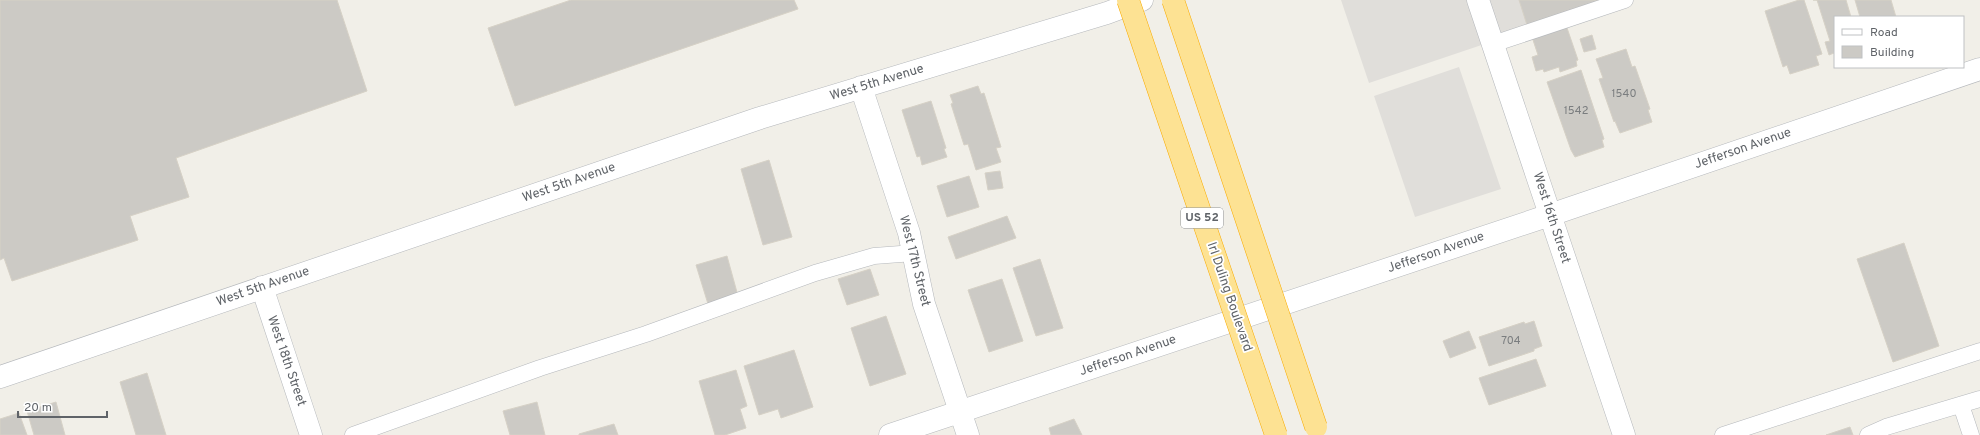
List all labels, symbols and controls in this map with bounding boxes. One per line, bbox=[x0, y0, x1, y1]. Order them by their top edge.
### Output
legend bbox=[1834, 16, 1964, 68]
text: Road bbox=[1870, 25, 1898, 41]
text: Building bbox=[1870, 45, 1914, 61]
street label: West 5th Avenue bbox=[828, 61, 926, 105]
house number: 1540 bbox=[1611, 87, 1637, 101]
house number: 1542 bbox=[1564, 104, 1588, 118]
street label: Jefferson Avenue bbox=[1692, 125, 1794, 173]
street label: West 5th Avenue bbox=[520, 160, 618, 206]
street label: West 16th Street bbox=[1529, 170, 1573, 266]
road number: US 52 bbox=[1181, 208, 1223, 228]
street label: West 17th Street bbox=[895, 214, 933, 308]
street label: Jefferson Avenue bbox=[1385, 229, 1487, 277]
street label: Irl Duling Boulevard bbox=[1203, 240, 1255, 354]
street label: West 5th Avenue bbox=[214, 264, 312, 310]
street label: West 18th Street bbox=[263, 314, 309, 409]
street label: Jefferson Avenue bbox=[1077, 332, 1179, 380]
house number: 704 bbox=[1501, 334, 1521, 348]
scale bar bbox=[18, 393, 107, 419]
text: 20 m bbox=[24, 400, 52, 416]

